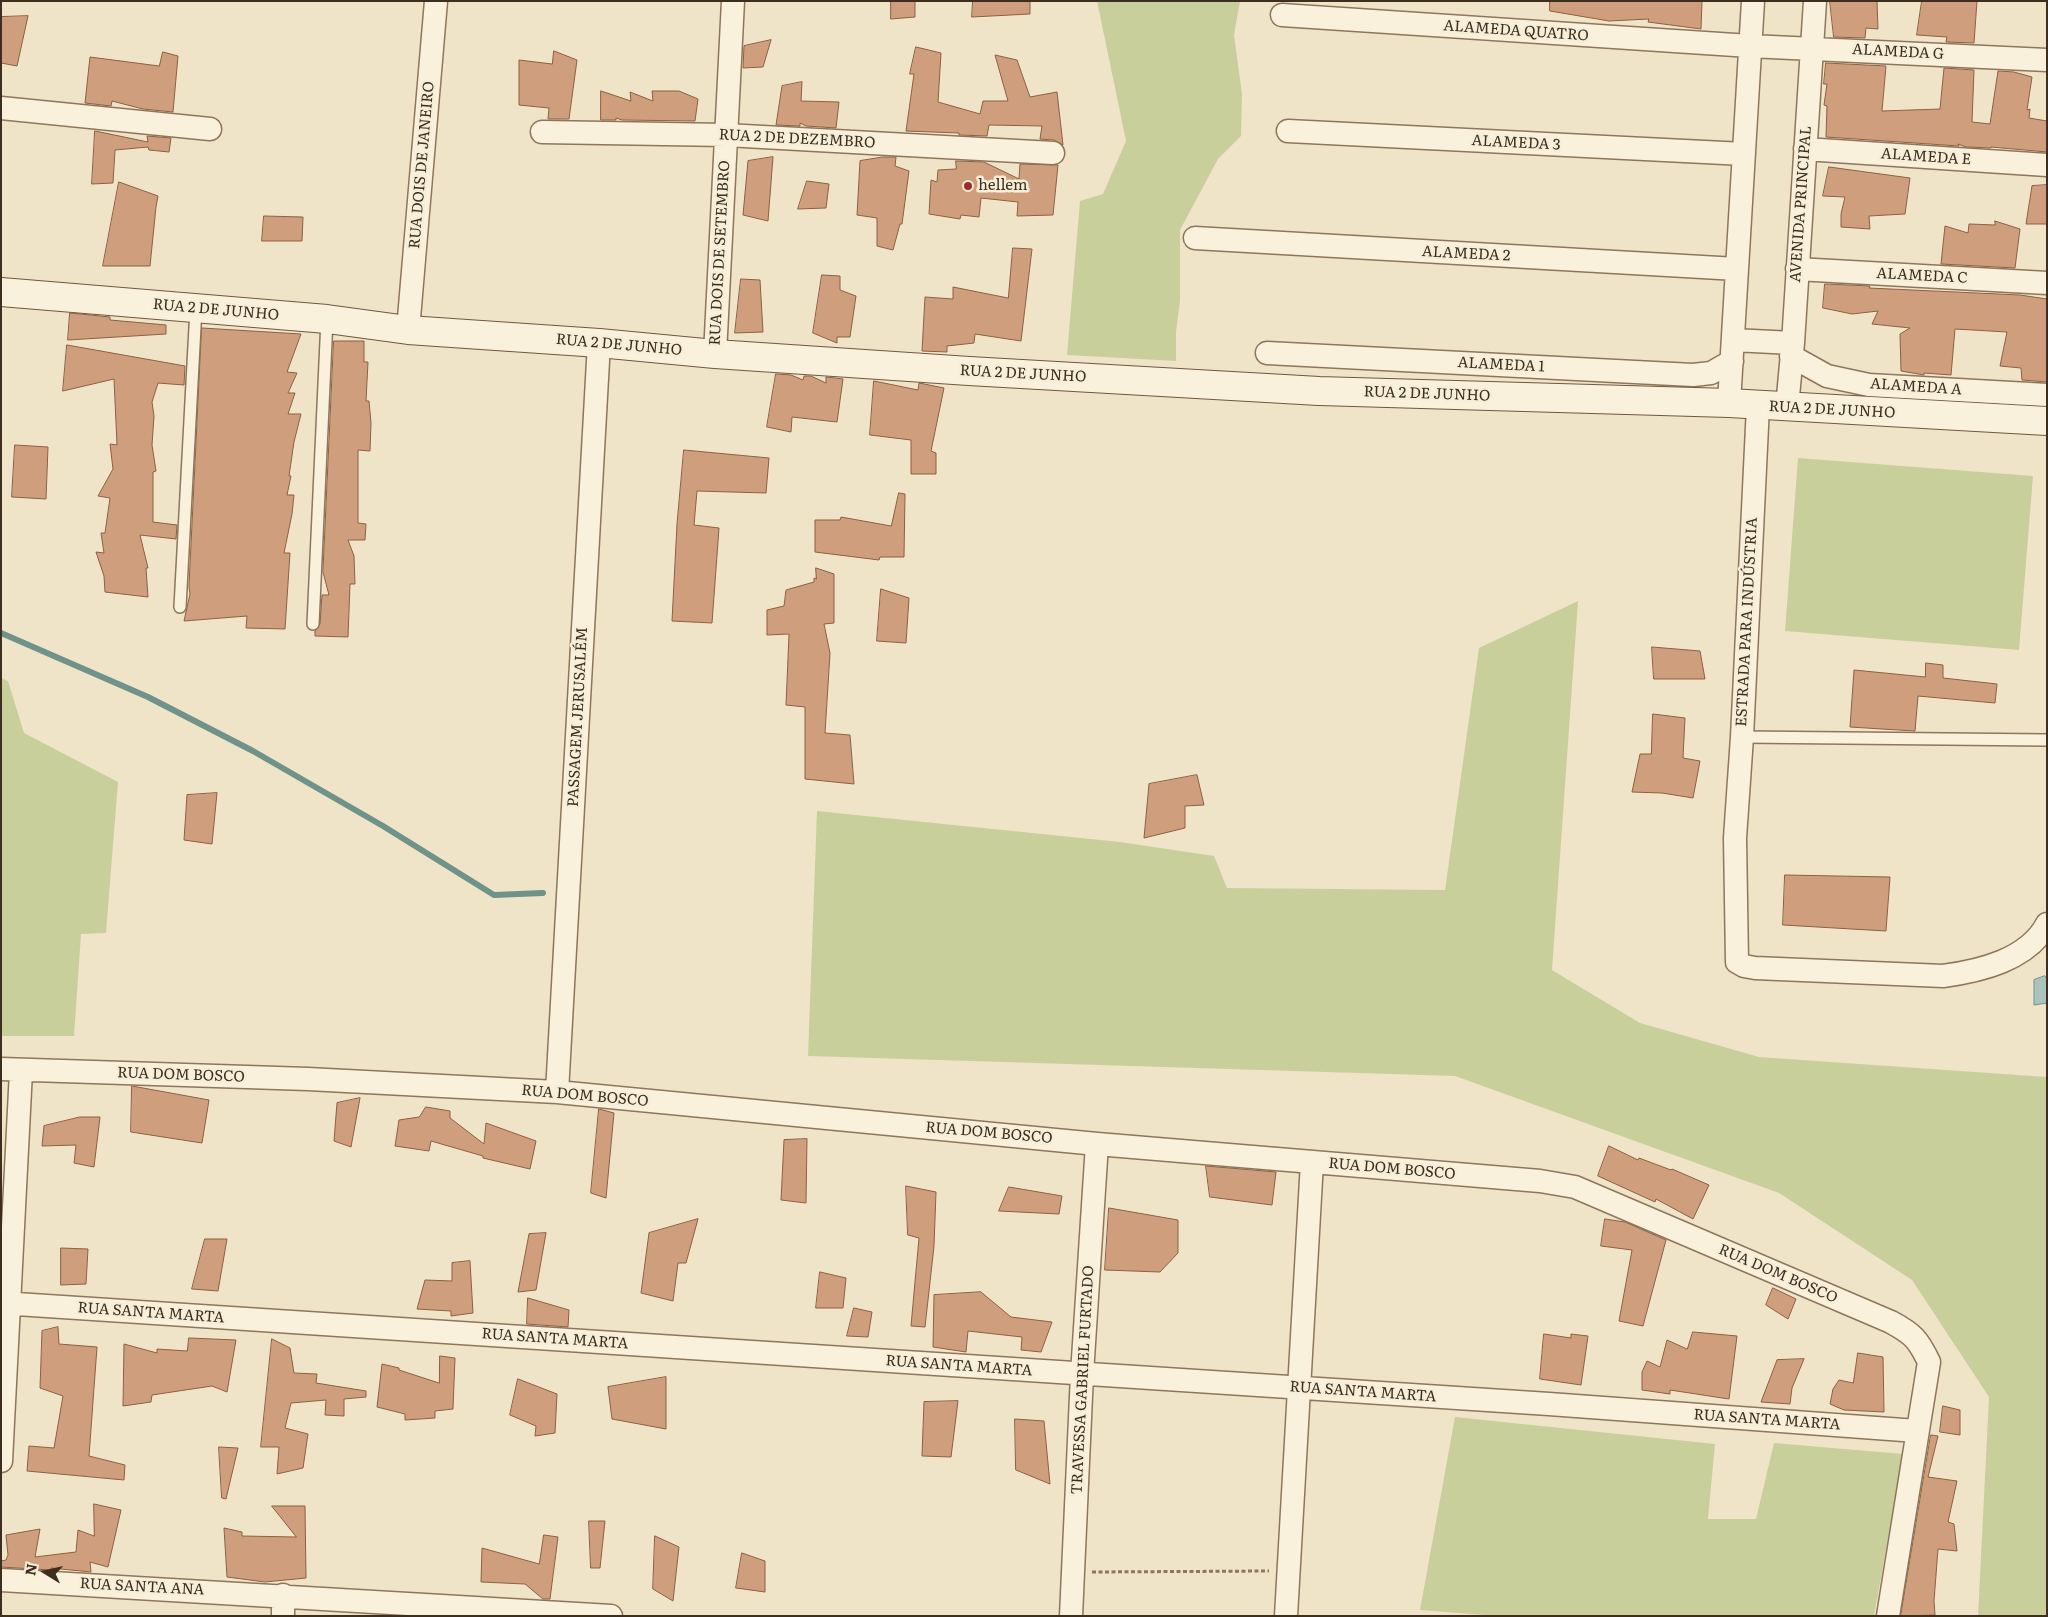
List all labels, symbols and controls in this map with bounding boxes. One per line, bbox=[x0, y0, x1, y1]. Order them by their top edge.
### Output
street label: ALAMEDA QUATRO bbox=[1443, 17, 1589, 45]
street label: ALAMEDA G bbox=[1851, 41, 1945, 63]
street label: RUA DOIS DE JANEIRO bbox=[406, 80, 438, 250]
street label: AVENIDA PRINCIPAL bbox=[1787, 125, 1815, 283]
street label: RUA 2 DE DEZEMBRO bbox=[718, 126, 876, 152]
street label: ALAMEDA 3 bbox=[1471, 132, 1561, 154]
street label: ALAMEDA E bbox=[1880, 145, 1972, 169]
street label: RUA DOIS DE SETEMBRO bbox=[706, 160, 734, 346]
place label: hellem bbox=[978, 177, 1027, 195]
marker: hellem bbox=[962, 180, 974, 192]
street label: ALAMEDA 2 bbox=[1421, 243, 1511, 265]
street label: ALAMEDA C bbox=[1876, 265, 1968, 287]
street label: RUA 2 DE JUNHO bbox=[152, 296, 280, 324]
street label: RUA 2 DE JUNHO bbox=[555, 331, 683, 359]
street label: ALAMEDA 1 bbox=[1457, 354, 1545, 376]
street label: RUA 2 DE JUNHO bbox=[959, 362, 1087, 386]
street label: ALAMEDA A bbox=[1869, 375, 1963, 399]
street label: RUA 2 DE JUNHO bbox=[1363, 383, 1491, 405]
street label: RUA 2 DE JUNHO bbox=[1768, 398, 1896, 422]
street label: ESTRADA PARA INDÚSTRIA bbox=[1733, 517, 1761, 727]
street label: PASSAGEM JERUSALÉM bbox=[564, 627, 592, 807]
street label: RUA DOM BOSCO bbox=[117, 1064, 245, 1086]
street label: RUA DOM BOSCO bbox=[521, 1081, 649, 1111]
street label: RUA DOM BOSCO bbox=[925, 1118, 1053, 1148]
street label: RUA DOM BOSCO bbox=[1328, 1154, 1456, 1184]
street label: RUA DOM BOSCO bbox=[1716, 1241, 1840, 1307]
street label: TRAVESSA GABRIEL FURTADO bbox=[1068, 1265, 1098, 1495]
street label: RUA SANTA MARTA bbox=[77, 1299, 225, 1327]
street label: RUA SANTA MARTA bbox=[481, 1325, 629, 1353]
street label: RUA SANTA MARTA bbox=[885, 1352, 1033, 1380]
street label: RUA SANTA MARTA bbox=[1289, 1378, 1437, 1406]
street label: RUA SANTA MARTA bbox=[1693, 1406, 1841, 1434]
north arrow bbox=[20, 1547, 70, 1597]
text: N bbox=[19, 1562, 41, 1577]
street label: RUA SANTA ANA bbox=[79, 1575, 205, 1599]

